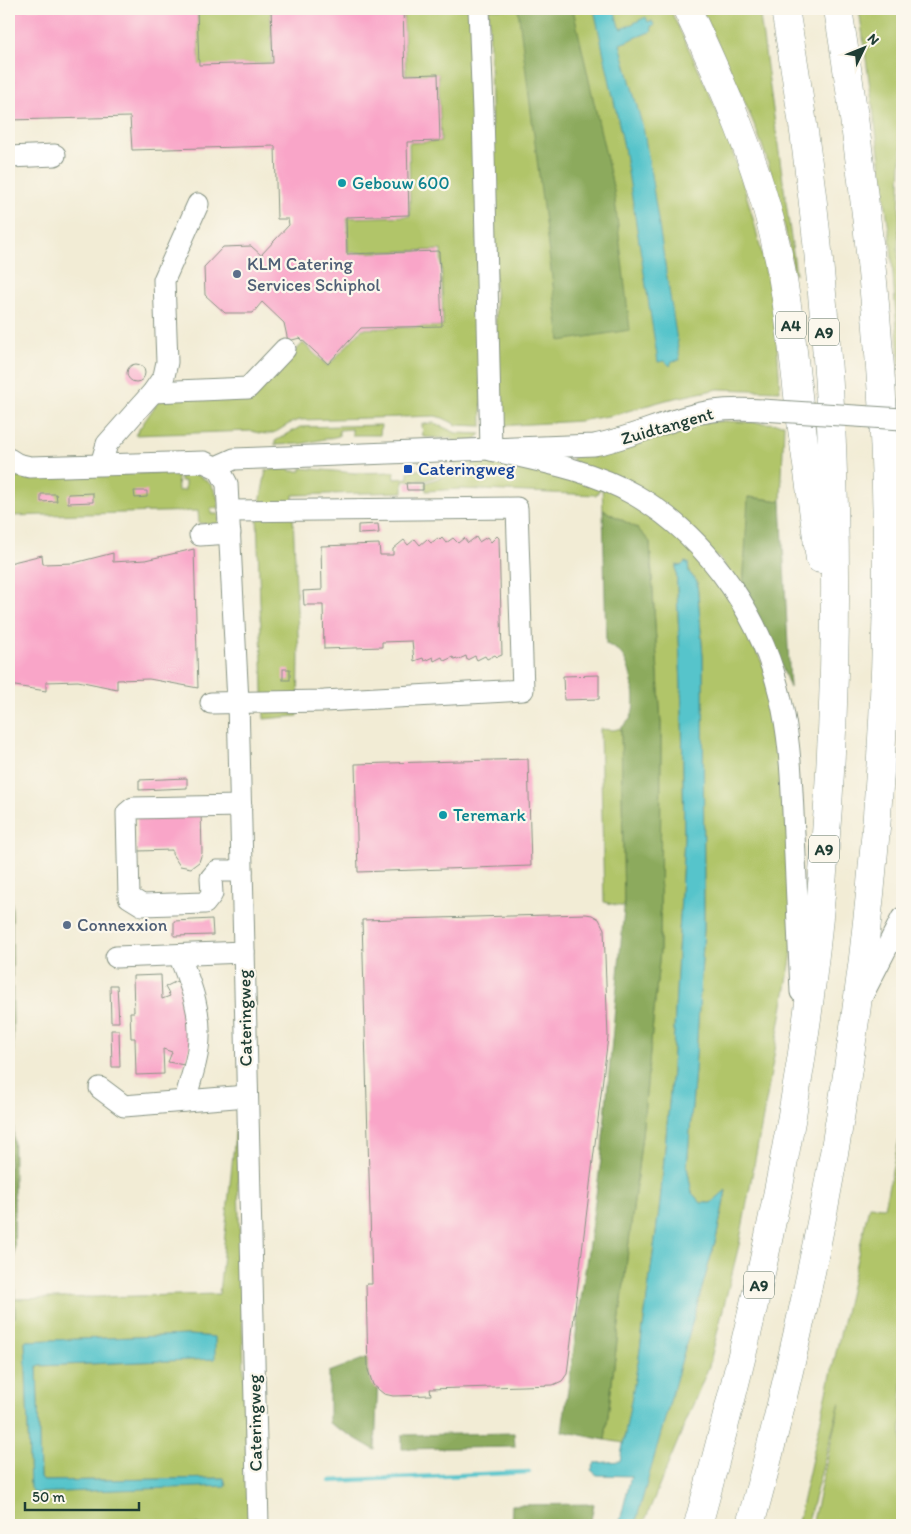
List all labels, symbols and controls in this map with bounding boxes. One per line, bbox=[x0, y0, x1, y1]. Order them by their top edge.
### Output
north arrow bbox=[838, 22, 888, 72]
text: N bbox=[864, 30, 883, 49]
place label: Gebouw 600 bbox=[352, 172, 450, 194]
marker: Gebouw 600 bbox=[336, 177, 348, 189]
place label: KLM Catering Services Schiphol bbox=[247, 253, 380, 296]
marker: KLM Catering Services Schiphol bbox=[231, 268, 243, 280]
road number: A4 bbox=[776, 312, 806, 338]
road number: A9 bbox=[809, 318, 839, 346]
street label: Zuidtangent bbox=[618, 402, 716, 450]
place label: Cateringweg bbox=[418, 458, 516, 480]
marker: Cateringweg bbox=[402, 463, 414, 475]
place label: Teremark bbox=[453, 804, 527, 826]
marker: Teremark bbox=[437, 809, 449, 821]
road number: A9 bbox=[809, 836, 839, 862]
place label: Connexxion bbox=[77, 914, 168, 936]
marker: Connexxion bbox=[61, 919, 73, 931]
street label: Cateringweg bbox=[233, 969, 257, 1067]
road number: A9 bbox=[744, 1272, 774, 1298]
street label: Cateringweg bbox=[243, 1374, 267, 1472]
scale bar bbox=[25, 1479, 139, 1511]
text: 50 m bbox=[32, 1488, 65, 1506]

